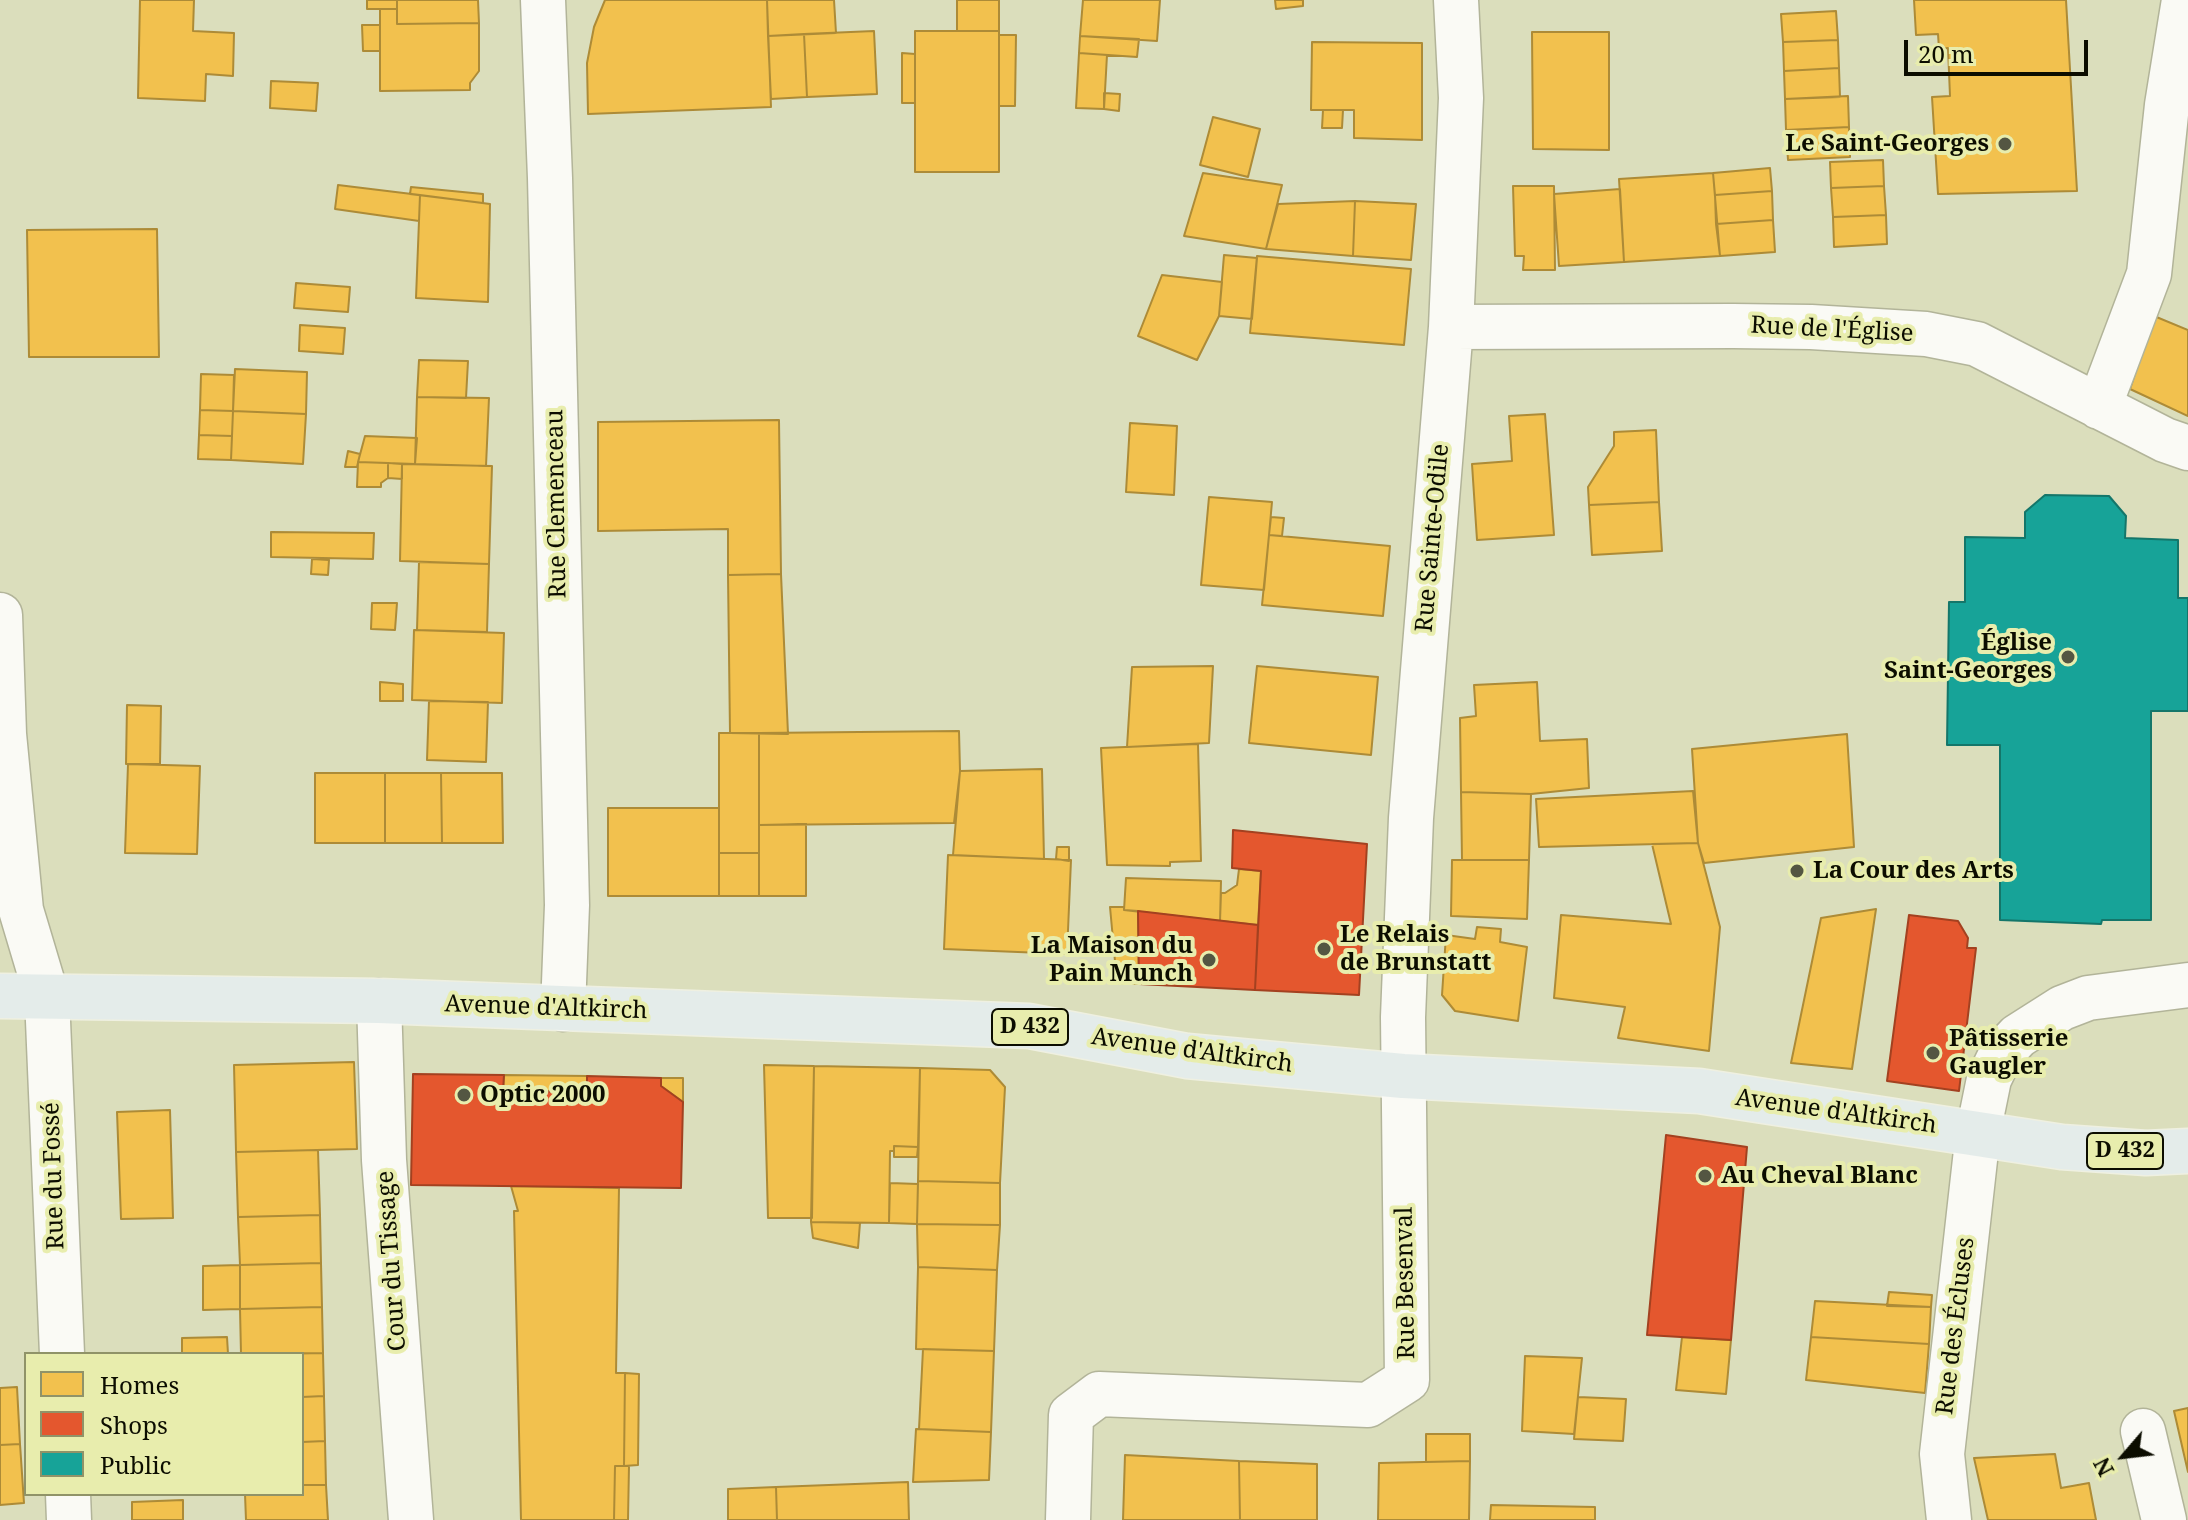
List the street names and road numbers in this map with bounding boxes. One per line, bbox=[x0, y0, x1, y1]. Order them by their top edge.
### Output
street label: Rue de l'Église bbox=[1750, 311, 1914, 349]
street label: Rue Clemenceau bbox=[541, 409, 573, 599]
street label: Rue Sainte-Odile bbox=[1410, 443, 1456, 633]
street label: Avenue d'Altkirch bbox=[444, 990, 648, 1026]
road number: D 432 bbox=[992, 1009, 1068, 1045]
street label: Avenue d'Altkirch bbox=[1089, 1023, 1295, 1079]
street label: Avenue d'Altkirch bbox=[1733, 1084, 1939, 1140]
street label: Rue du Fossé bbox=[37, 1102, 71, 1250]
road number: D 432 bbox=[2087, 1133, 2163, 1169]
street label: Cour du Tissage bbox=[371, 1170, 413, 1352]
street label: Rue Besenval bbox=[1390, 1206, 1422, 1360]
street label: Rue des Écluses bbox=[1931, 1236, 1981, 1416]

